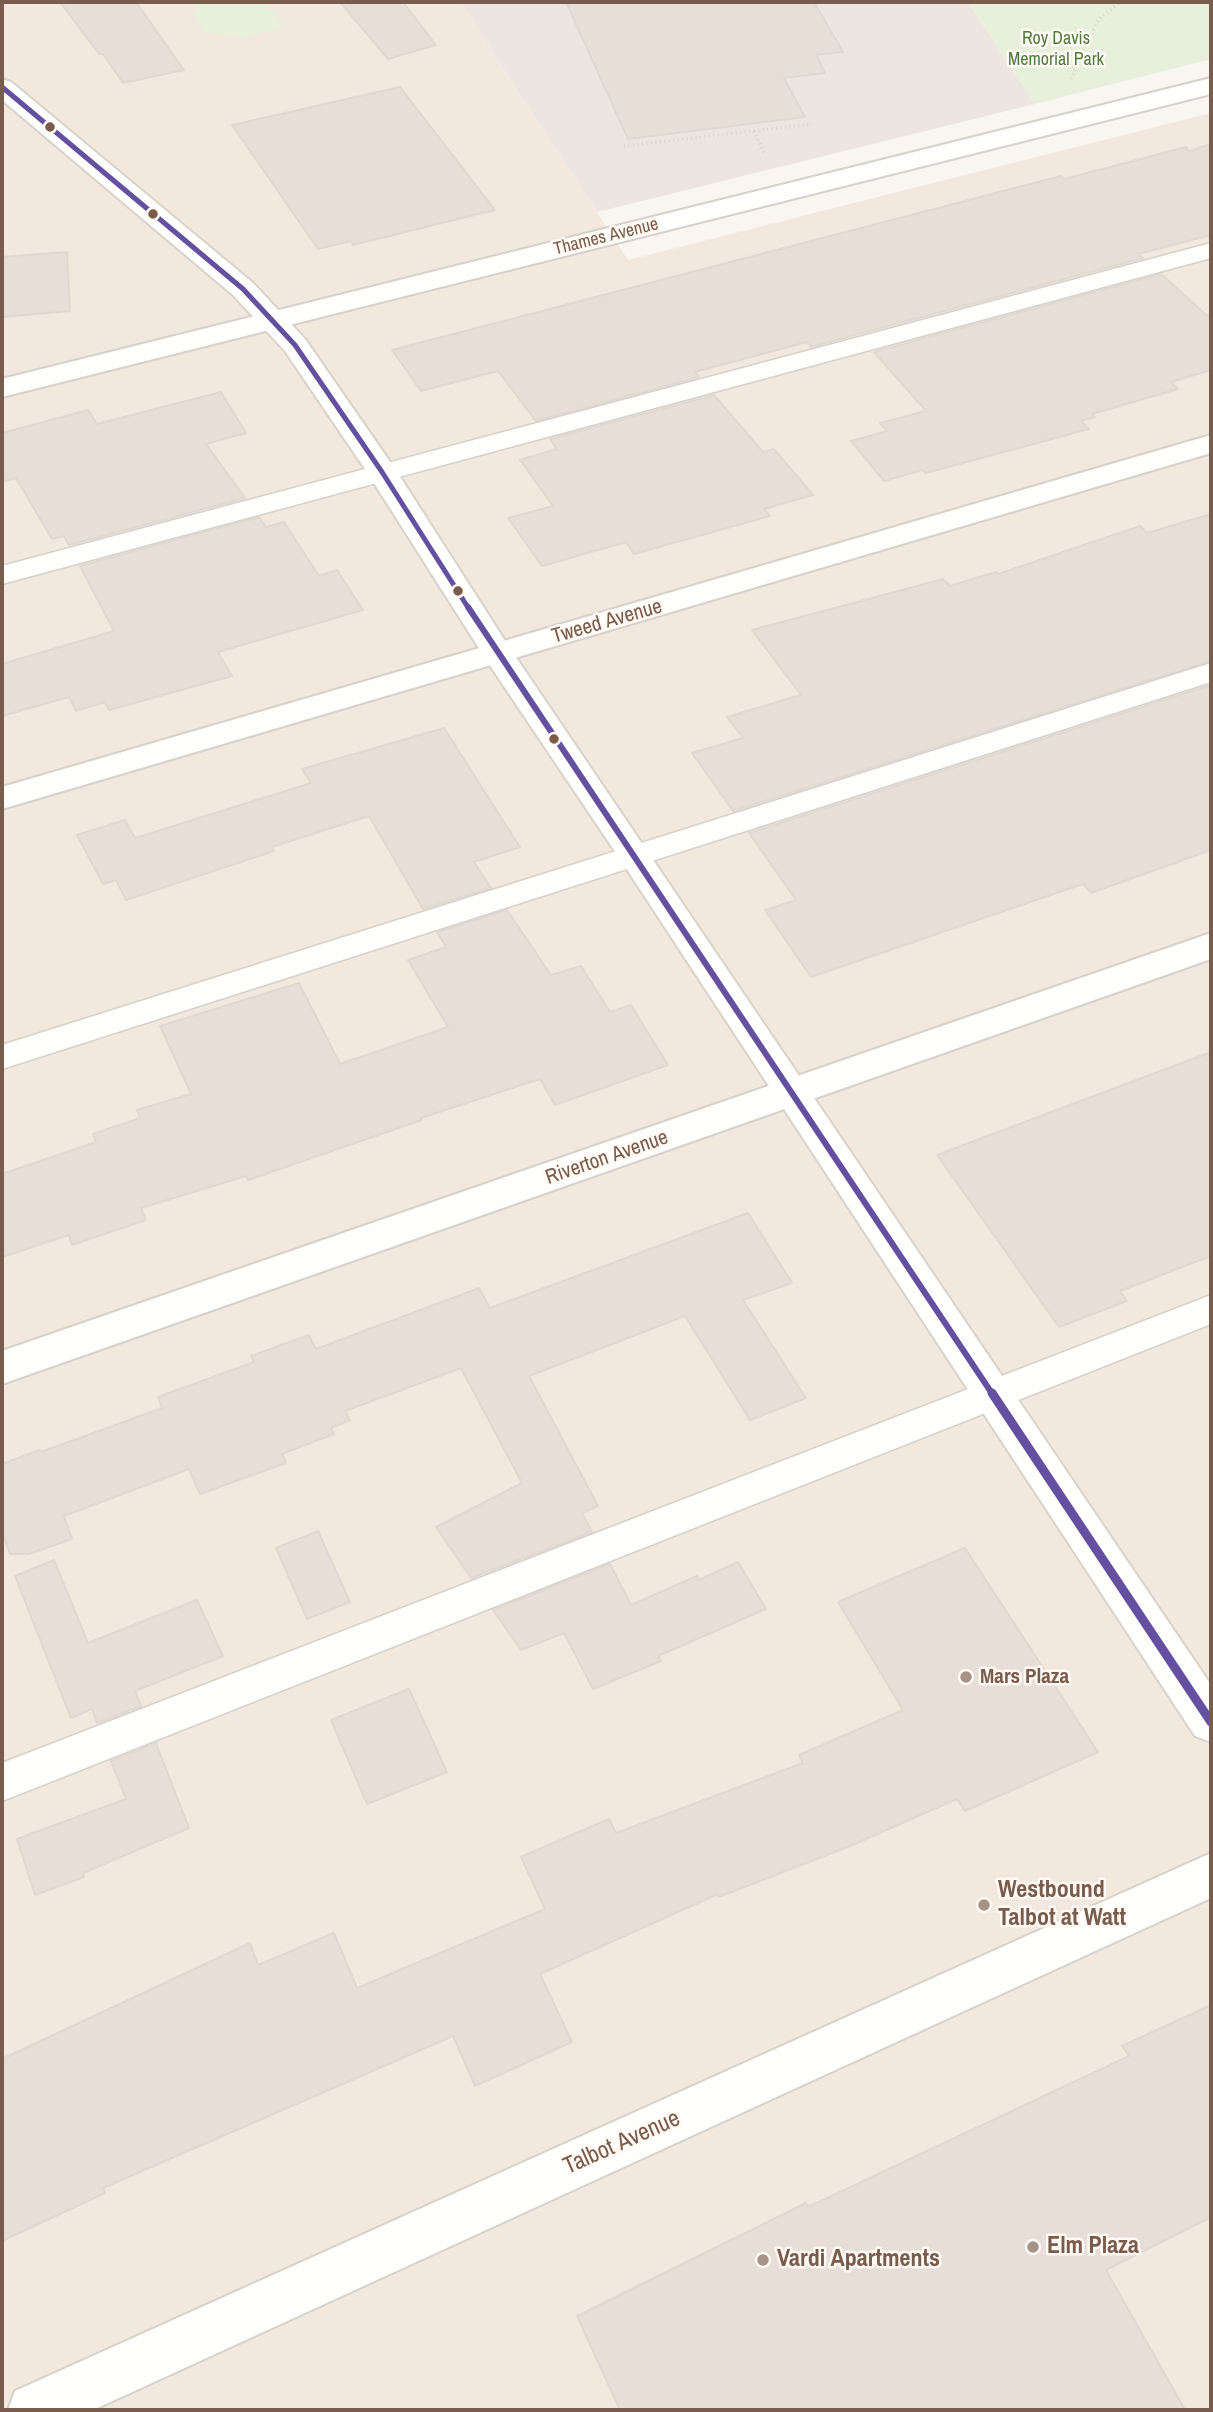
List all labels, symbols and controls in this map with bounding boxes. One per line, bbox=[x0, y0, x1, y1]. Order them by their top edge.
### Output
park label: Roy Davis Memorial Park bbox=[1008, 28, 1104, 70]
unlabelled marker bbox=[43, 120, 57, 134]
unlabelled marker bbox=[146, 207, 160, 221]
street label: Thames Avenue bbox=[551, 214, 661, 260]
unlabelled marker bbox=[451, 584, 465, 598]
street label: Tweed Avenue bbox=[549, 594, 665, 650]
unlabelled marker bbox=[547, 732, 561, 746]
street label: Riverton Avenue bbox=[542, 1125, 672, 1191]
place label: Mars Plaza bbox=[980, 1664, 1069, 1690]
marker: Mars Plaza bbox=[958, 1669, 974, 1685]
place label: Westbound Talbot at Watt bbox=[998, 1877, 1126, 1933]
marker: Westbound Talbot at Watt bbox=[976, 1897, 992, 1913]
street label: Talbot Avenue bbox=[559, 2104, 685, 2182]
place label: Elm Plaza bbox=[1047, 2233, 1139, 2261]
marker: Elm Plaza bbox=[1025, 2239, 1041, 2255]
place label: Vardi Apartments bbox=[777, 2246, 940, 2274]
marker: Vardi Apartments bbox=[755, 2252, 771, 2268]

